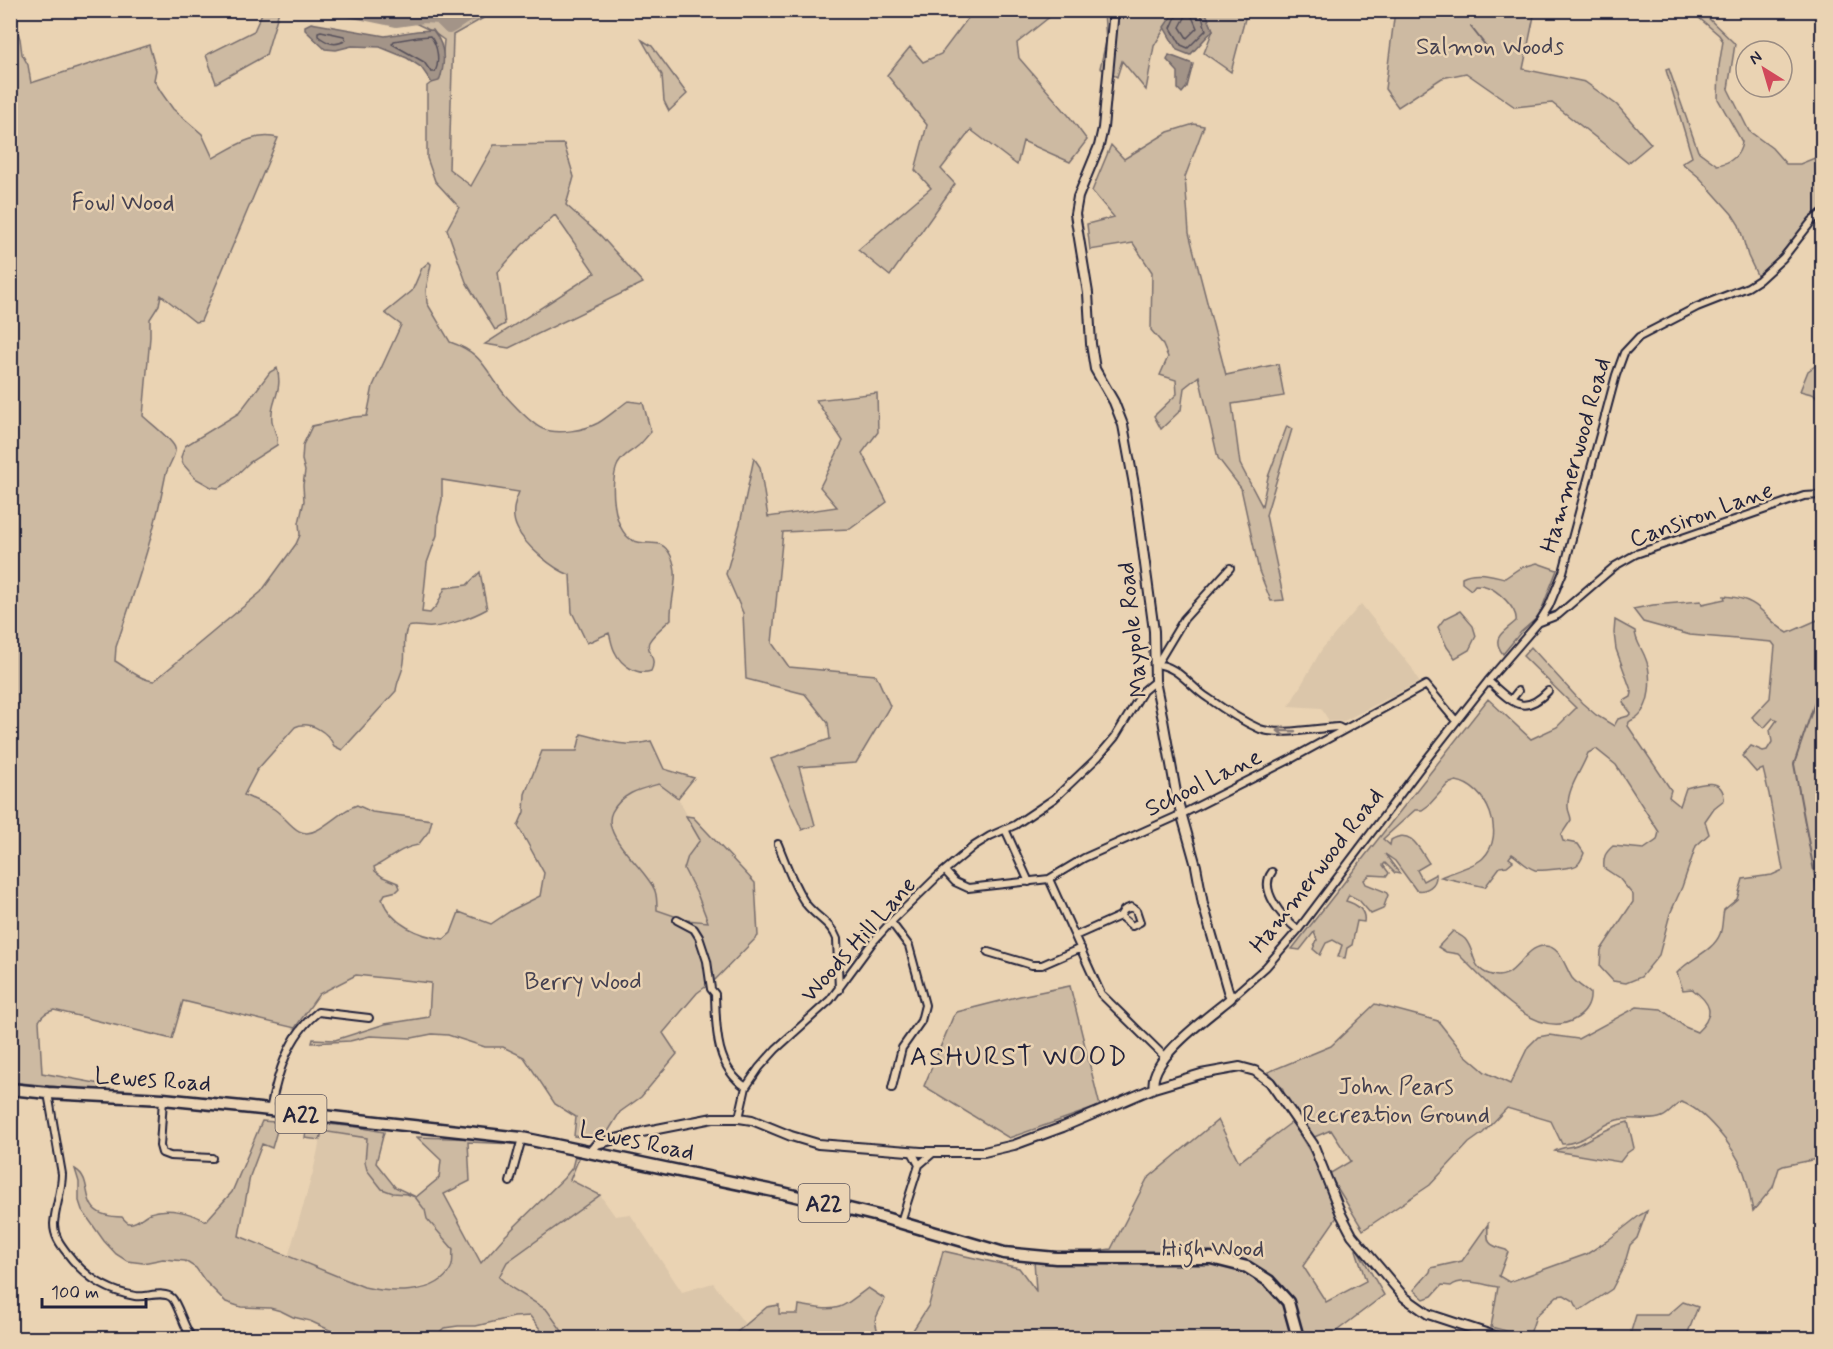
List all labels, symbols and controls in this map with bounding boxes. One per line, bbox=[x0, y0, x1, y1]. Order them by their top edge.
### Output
park label: Salmon Woods bbox=[1416, 32, 1565, 63]
north arrow bbox=[1734, 39, 1794, 99]
text: N bbox=[1745, 47, 1766, 70]
park label: Fowl Wood bbox=[71, 188, 175, 219]
street label: Hammerwood Road bbox=[1534, 354, 1619, 556]
street label: Cansiron Lane bbox=[1625, 475, 1778, 556]
street label: Maypole Road bbox=[1111, 560, 1156, 699]
one-way arrow bbox=[1277, 725, 1296, 736]
street label: School Lane bbox=[1140, 742, 1267, 825]
street label: Hammerwood Road bbox=[1243, 782, 1391, 960]
street label: Woods Hill Lane bbox=[794, 871, 924, 1009]
park label: Berry Wood bbox=[524, 967, 642, 998]
district label: ASHURST WOOD bbox=[910, 1040, 1128, 1075]
street label: Lewes Road bbox=[94, 1061, 212, 1100]
park label: John Pears Recreation Ground bbox=[1302, 1072, 1490, 1131]
road number: A22 bbox=[276, 1095, 326, 1133]
street label: Lewes Road bbox=[576, 1114, 697, 1169]
road number: A22 bbox=[798, 1184, 850, 1222]
park label: High Wood bbox=[1162, 1234, 1264, 1268]
scale bar bbox=[42, 1271, 146, 1309]
text: 100 m bbox=[51, 1281, 99, 1305]

